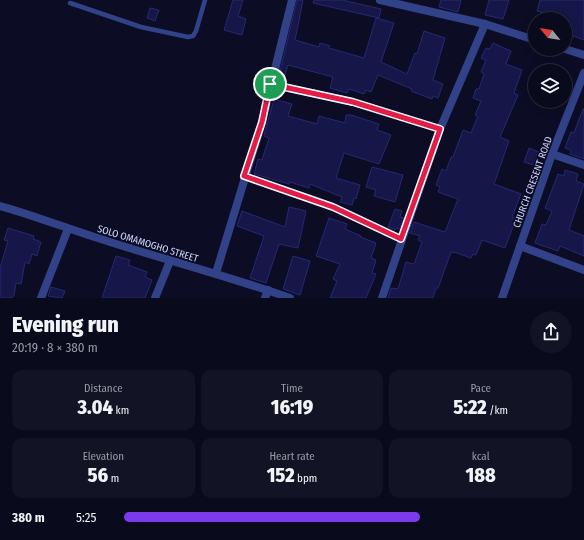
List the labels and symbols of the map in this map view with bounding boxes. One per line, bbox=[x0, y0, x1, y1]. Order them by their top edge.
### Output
north arrow bbox=[528, 12, 572, 56]
pin bbox=[253, 67, 287, 101]
street label: CHURCH CRESENT ROAD bbox=[511, 135, 555, 230]
street label: SOLO OMAMOGHO STREET bbox=[96, 223, 200, 265]

